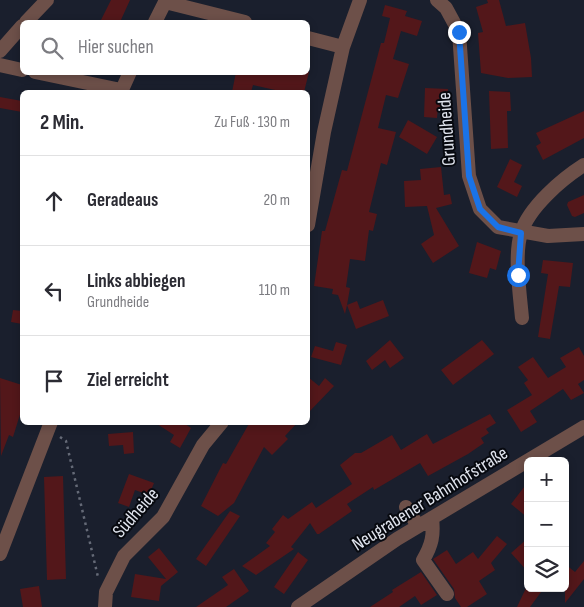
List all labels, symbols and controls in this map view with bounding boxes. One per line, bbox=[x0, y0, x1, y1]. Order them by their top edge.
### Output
search box bbox=[20, 20, 310, 75]
route end bbox=[448, 21, 471, 44]
icon: search bbox=[38, 34, 66, 62]
text: Hier suchen bbox=[78, 36, 154, 59]
street label: Grundheide bbox=[433, 91, 461, 167]
text: 2 Min. bbox=[40, 110, 84, 135]
text: Zu Fuß · 130 m bbox=[214, 113, 290, 132]
icon: ahead bbox=[40, 187, 68, 215]
text: Geradeaus bbox=[87, 189, 158, 212]
text: 20 m bbox=[263, 191, 290, 210]
route start bbox=[507, 264, 530, 287]
text: Links abbiegen bbox=[87, 270, 185, 293]
icon: left bbox=[40, 277, 68, 305]
text: 110 m bbox=[259, 281, 290, 300]
text: Grundheide bbox=[87, 293, 149, 312]
icon: arrive bbox=[40, 367, 68, 395]
text: Ziel erreicht bbox=[87, 369, 169, 392]
street label: Neugrabener Bahnhofstraße bbox=[348, 442, 512, 556]
map controls bbox=[524, 457, 569, 592]
button: + bbox=[524, 457, 569, 502]
street label: Südheide bbox=[108, 483, 164, 543]
button: − bbox=[524, 502, 569, 547]
button: layers bbox=[524, 547, 569, 592]

